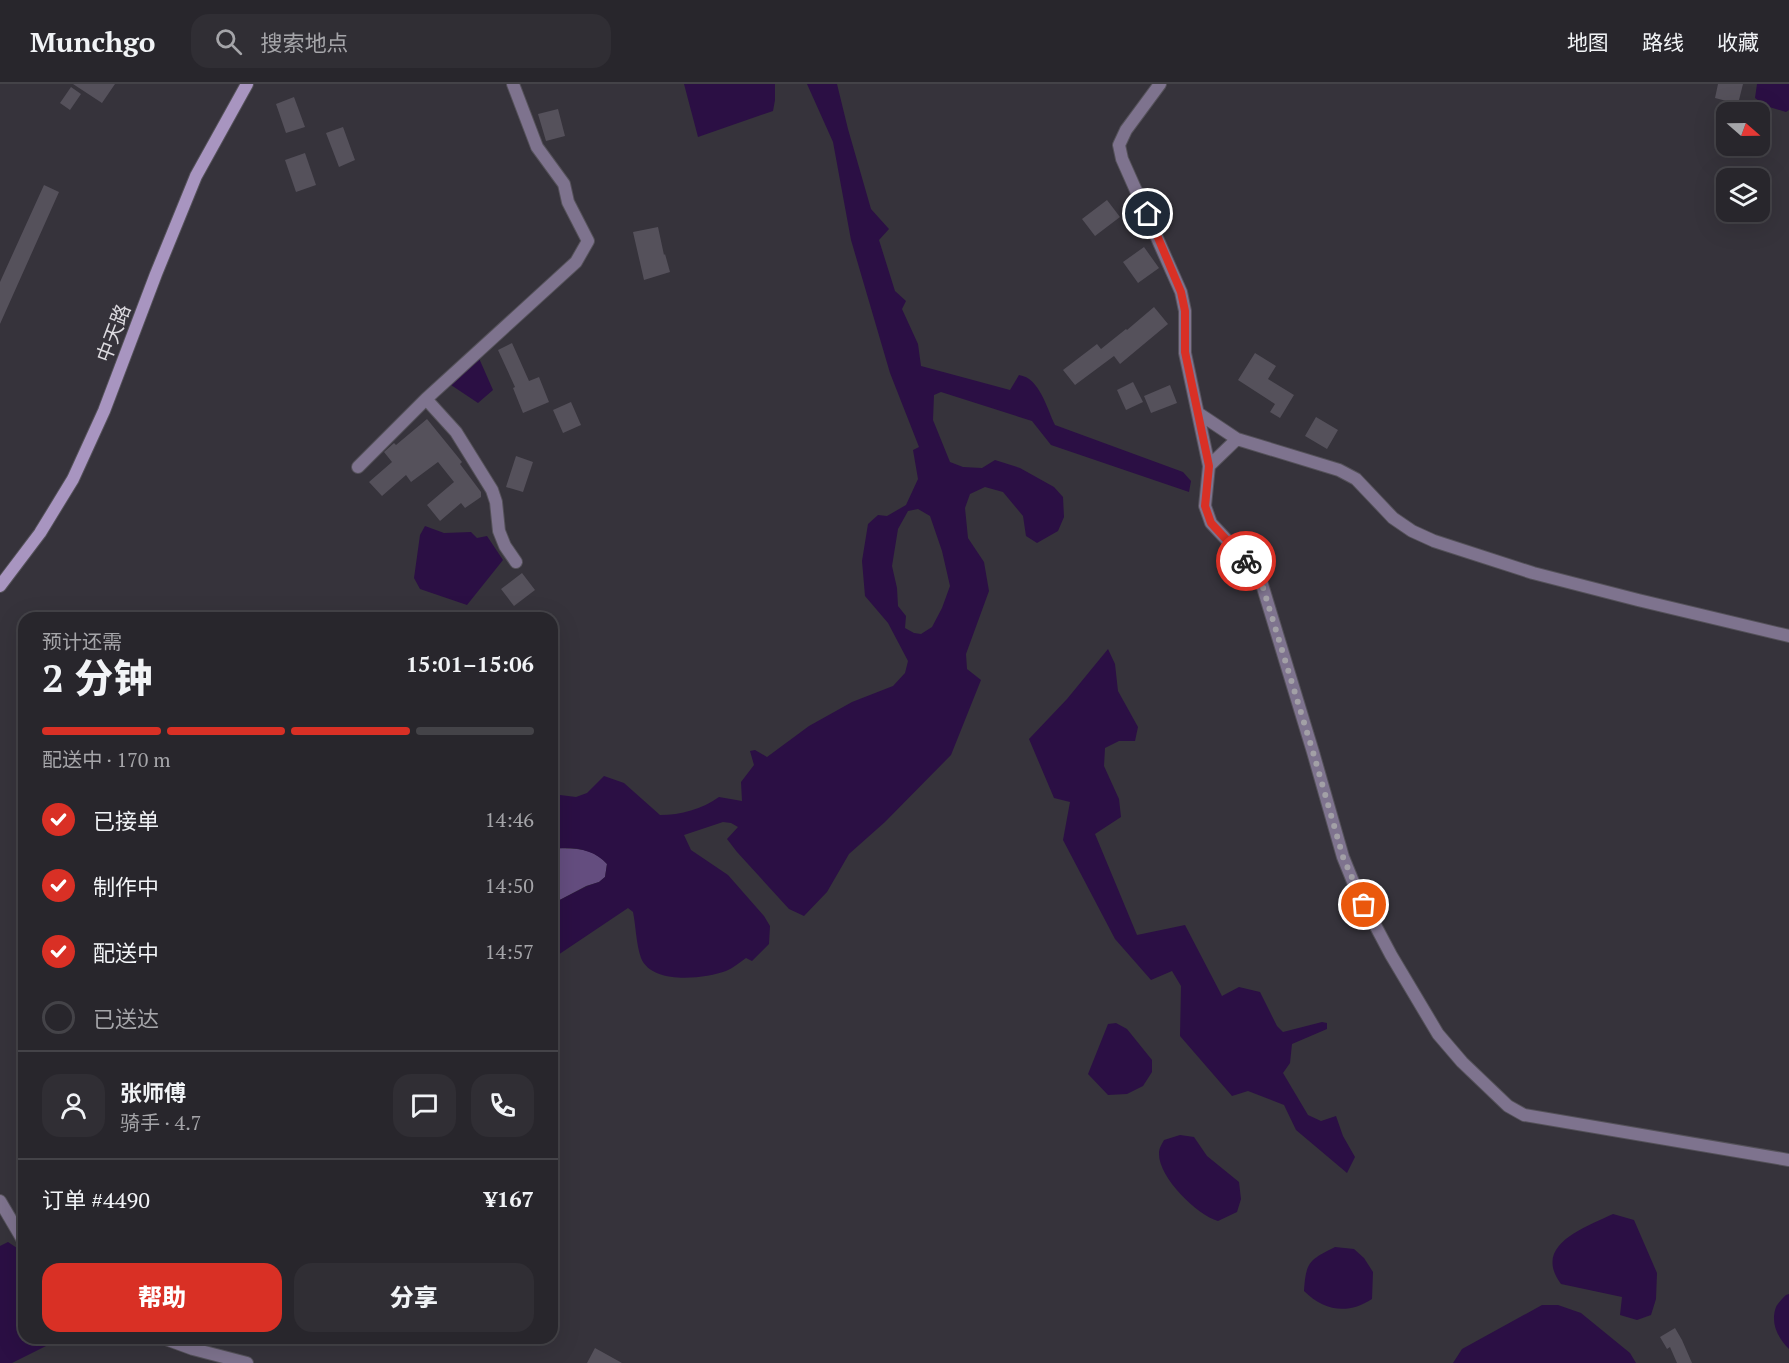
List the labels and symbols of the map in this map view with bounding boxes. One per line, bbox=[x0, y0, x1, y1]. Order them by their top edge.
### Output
north arrow bbox=[1716, 102, 1770, 156]
pin bbox=[1122, 188, 1173, 239]
street label: 中天路 bbox=[90, 300, 136, 366]
courier bbox=[1216, 531, 1276, 591]
pin bbox=[1338, 879, 1389, 930]

